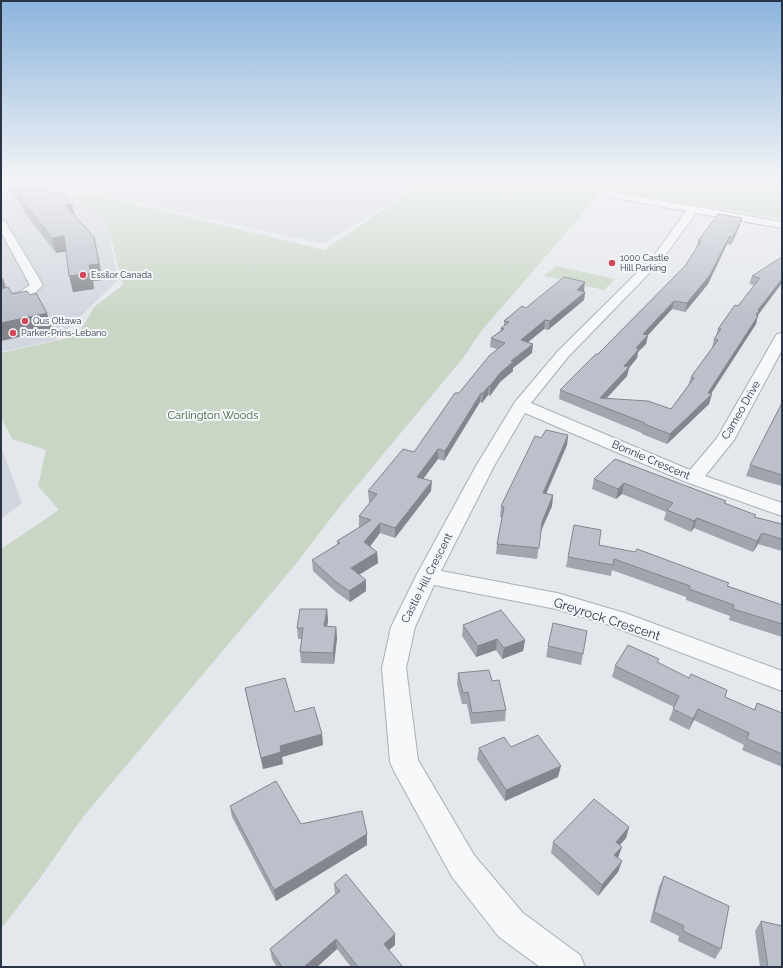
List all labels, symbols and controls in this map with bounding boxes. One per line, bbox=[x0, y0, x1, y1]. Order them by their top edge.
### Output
place label: 1000 Castle Hill Parking bbox=[620, 253, 670, 273]
marker: 1000 Castle Hill Parking bbox=[607, 258, 617, 268]
marker: Essilor Canada bbox=[78, 270, 88, 280]
place label: Essilor Canada bbox=[91, 270, 152, 280]
marker: Qus Ottawa bbox=[20, 316, 30, 326]
place label: Qus Ottawa bbox=[33, 316, 81, 326]
marker: Parker-Prins-Lebano bbox=[8, 328, 18, 338]
place label: Parker-Prins-Lebano bbox=[21, 328, 107, 338]
street label: Cameo Drive bbox=[719, 378, 763, 442]
park label: Carlington Woods bbox=[168, 409, 259, 422]
street label: Bonnie Crescent bbox=[610, 438, 692, 482]
street label: Castle Hill Crescent bbox=[399, 531, 455, 625]
street label: Greyrock Crescent bbox=[552, 595, 663, 644]

